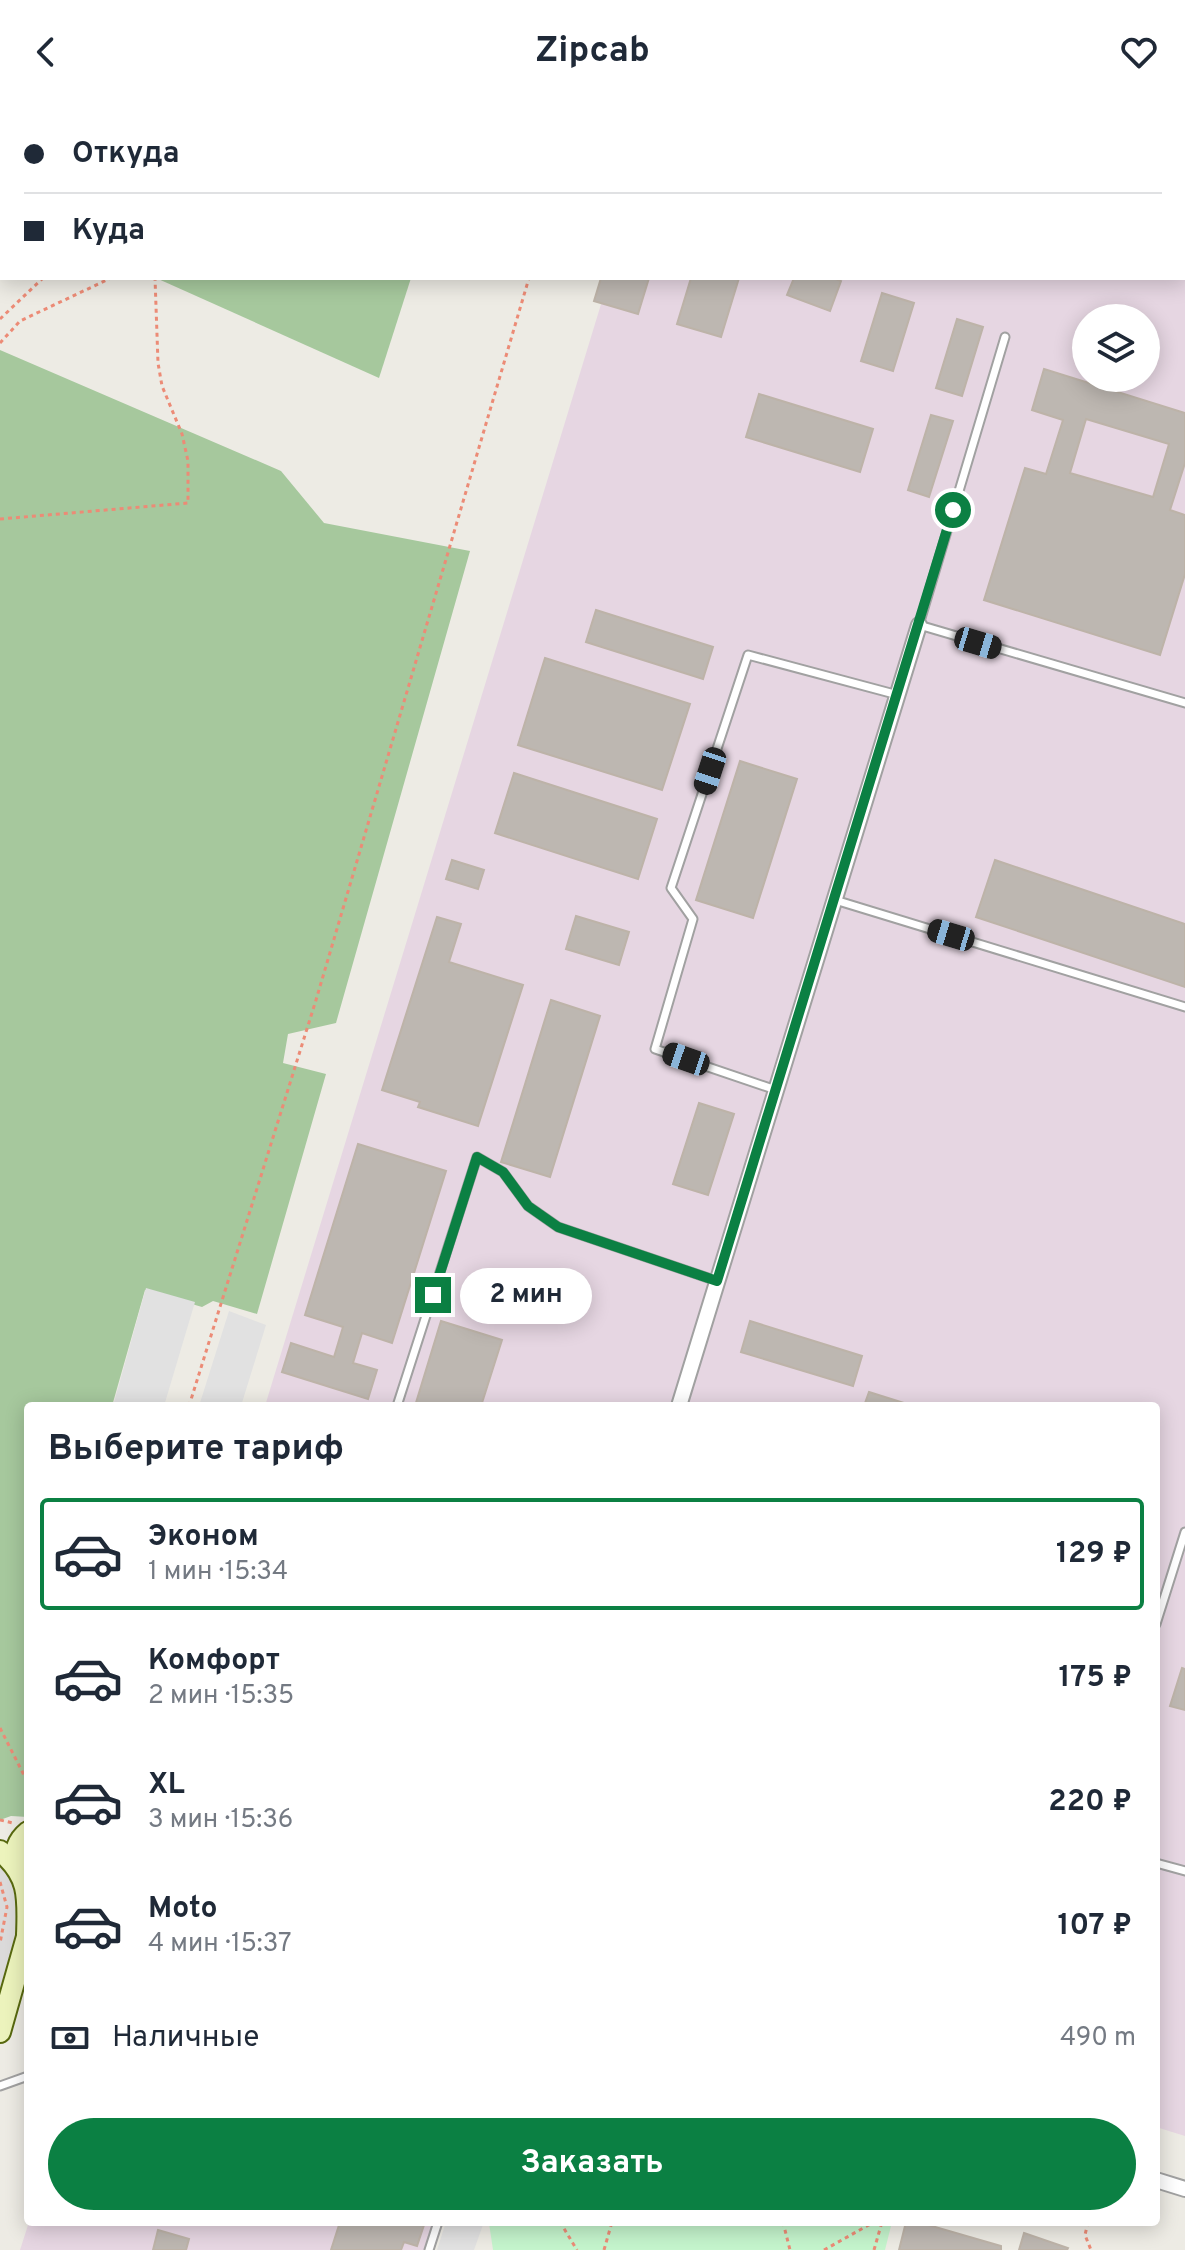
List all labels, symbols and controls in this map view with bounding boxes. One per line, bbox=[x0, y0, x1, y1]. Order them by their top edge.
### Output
text: Zipcab bbox=[535, 29, 650, 75]
icon: back bbox=[24, 30, 68, 74]
icon: heart bbox=[1117, 30, 1161, 74]
text: Откуда bbox=[72, 136, 180, 173]
text: Куда bbox=[72, 213, 145, 250]
map controls bbox=[1072, 304, 1160, 392]
button: layers bbox=[1072, 304, 1160, 392]
route start bbox=[935, 492, 971, 528]
car bbox=[952, 625, 1004, 661]
car bbox=[691, 744, 729, 798]
car bbox=[925, 917, 977, 953]
car bbox=[659, 1040, 713, 1078]
callout: 2 мин bbox=[461, 1267, 593, 1323]
route end bbox=[415, 1277, 451, 1313]
text: 2 мин bbox=[489, 1279, 563, 1312]
text: Выберите тариф bbox=[48, 1427, 344, 1473]
icon: car bbox=[52, 1518, 124, 1590]
text: Эконом bbox=[148, 1519, 259, 1556]
text: 129 ₽ bbox=[1056, 1536, 1132, 1573]
text: 1 мин · 15:34 bbox=[148, 1556, 288, 1589]
icon: car bbox=[52, 1642, 124, 1714]
text: Комфорт bbox=[148, 1643, 280, 1680]
text: 175 ₽ bbox=[1058, 1660, 1132, 1697]
text: 2 мин · 15:35 bbox=[148, 1680, 294, 1713]
icon: car bbox=[52, 1766, 124, 1838]
text: XL bbox=[148, 1767, 185, 1804]
text: 220 ₽ bbox=[1048, 1784, 1132, 1821]
text: 3 мин · 15:36 bbox=[148, 1804, 293, 1837]
icon: car bbox=[52, 1890, 124, 1962]
text: Moto bbox=[148, 1891, 218, 1928]
text: 107 ₽ bbox=[1057, 1908, 1132, 1945]
text: 4 мин · 15:37 bbox=[148, 1928, 292, 1961]
icon: cash bbox=[48, 2016, 92, 2060]
text: Наличные bbox=[112, 2020, 259, 2057]
text: 490 m bbox=[1060, 2022, 1136, 2055]
button: Заказать bbox=[48, 2118, 1136, 2210]

